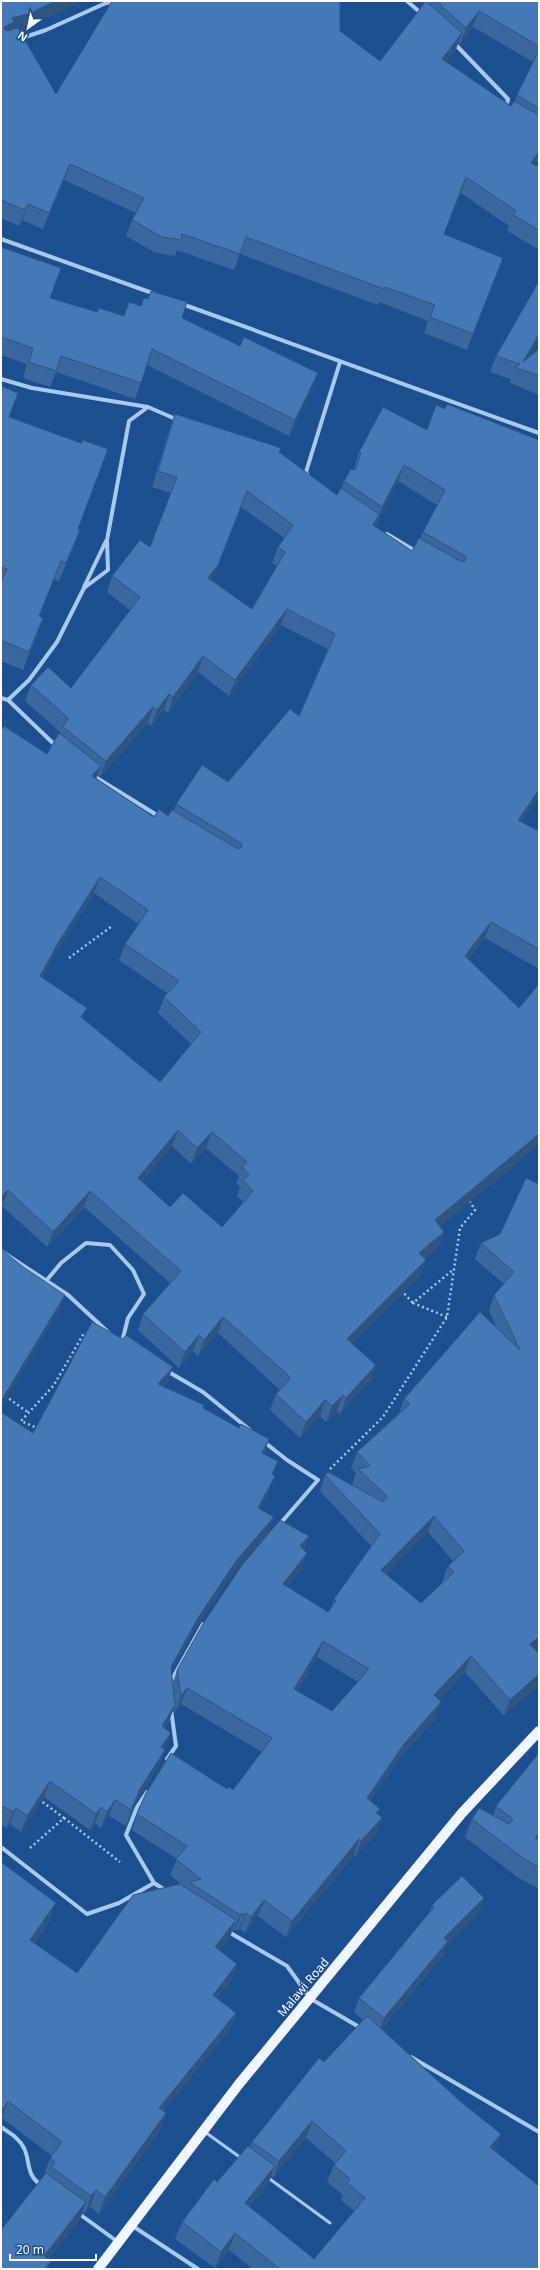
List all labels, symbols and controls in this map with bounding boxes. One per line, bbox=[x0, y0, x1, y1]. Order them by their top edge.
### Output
north arrow bbox=[8, 8, 48, 48]
text: N bbox=[14, 28, 30, 46]
street label: Malawi Road bbox=[273, 1954, 333, 2020]
scale bar bbox=[10, 2236, 96, 2262]
text: 20 m bbox=[16, 2241, 44, 2258]

